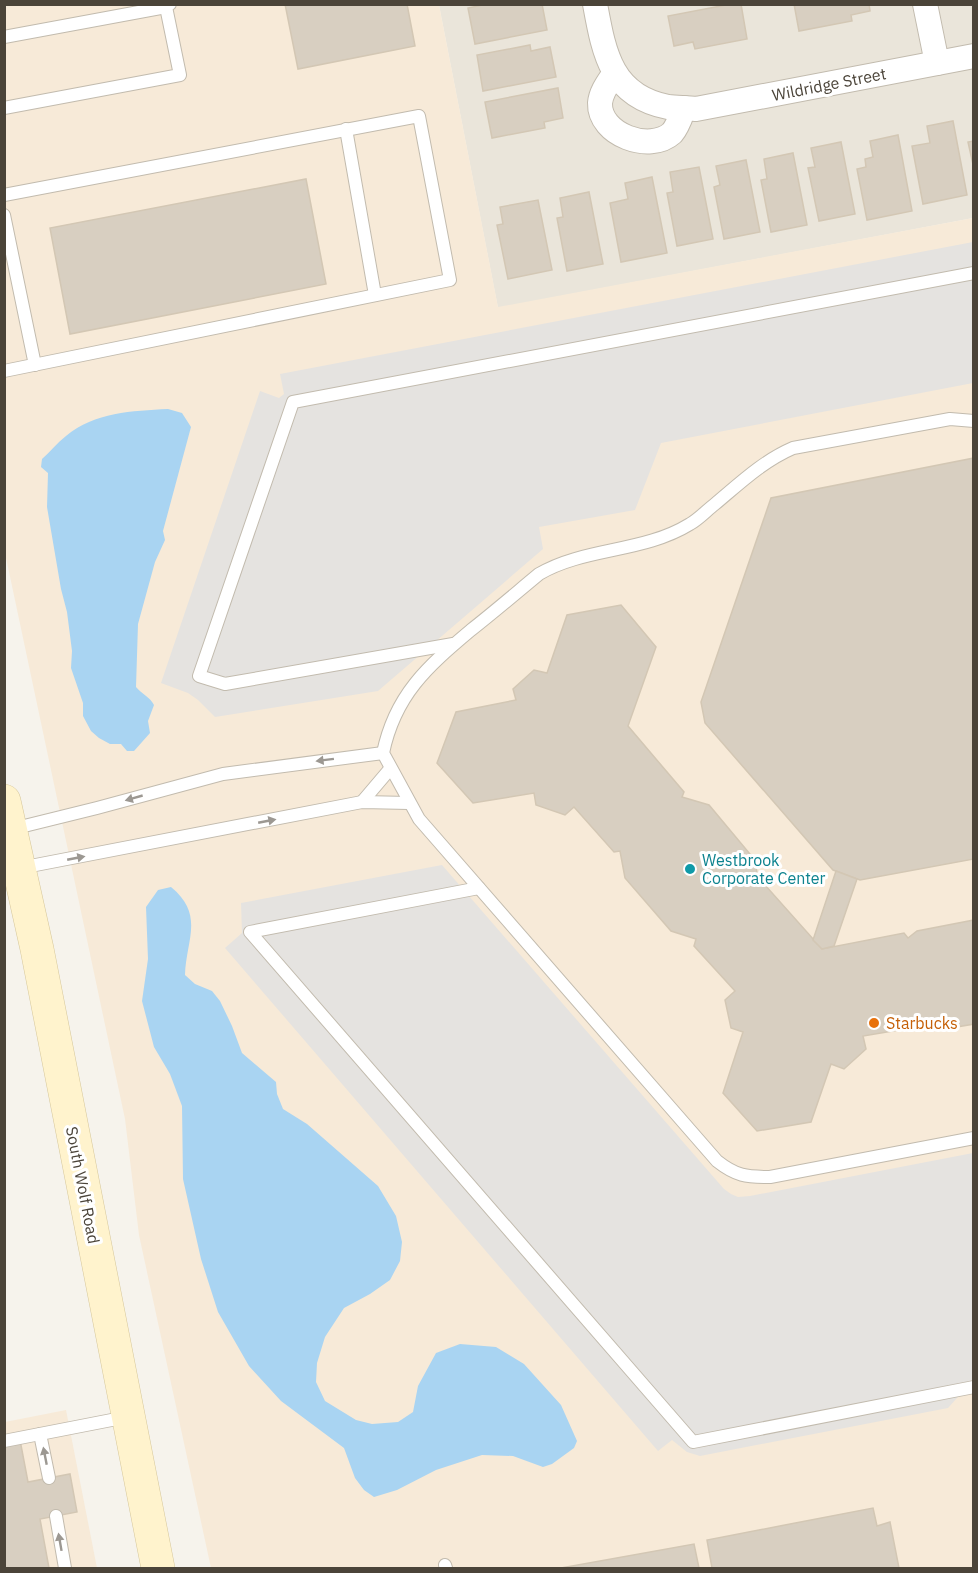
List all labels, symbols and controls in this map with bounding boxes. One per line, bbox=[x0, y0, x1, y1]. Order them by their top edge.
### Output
street label: Wildridge Street bbox=[770, 63, 888, 105]
one-way arrow bbox=[315, 755, 334, 765]
one-way arrow bbox=[125, 794, 143, 803]
one-way arrow bbox=[258, 816, 277, 825]
place label: Westbrook Corporate Center bbox=[702, 850, 826, 888]
one-way arrow bbox=[67, 853, 86, 862]
marker: Westbrook Corporate Center bbox=[683, 862, 697, 876]
place label: Starbucks bbox=[886, 1013, 958, 1033]
marker: Starbucks bbox=[867, 1016, 881, 1030]
street label: South Wolf Road bbox=[62, 1125, 104, 1245]
one-way arrow bbox=[40, 1446, 49, 1465]
one-way arrow bbox=[55, 1533, 64, 1552]

